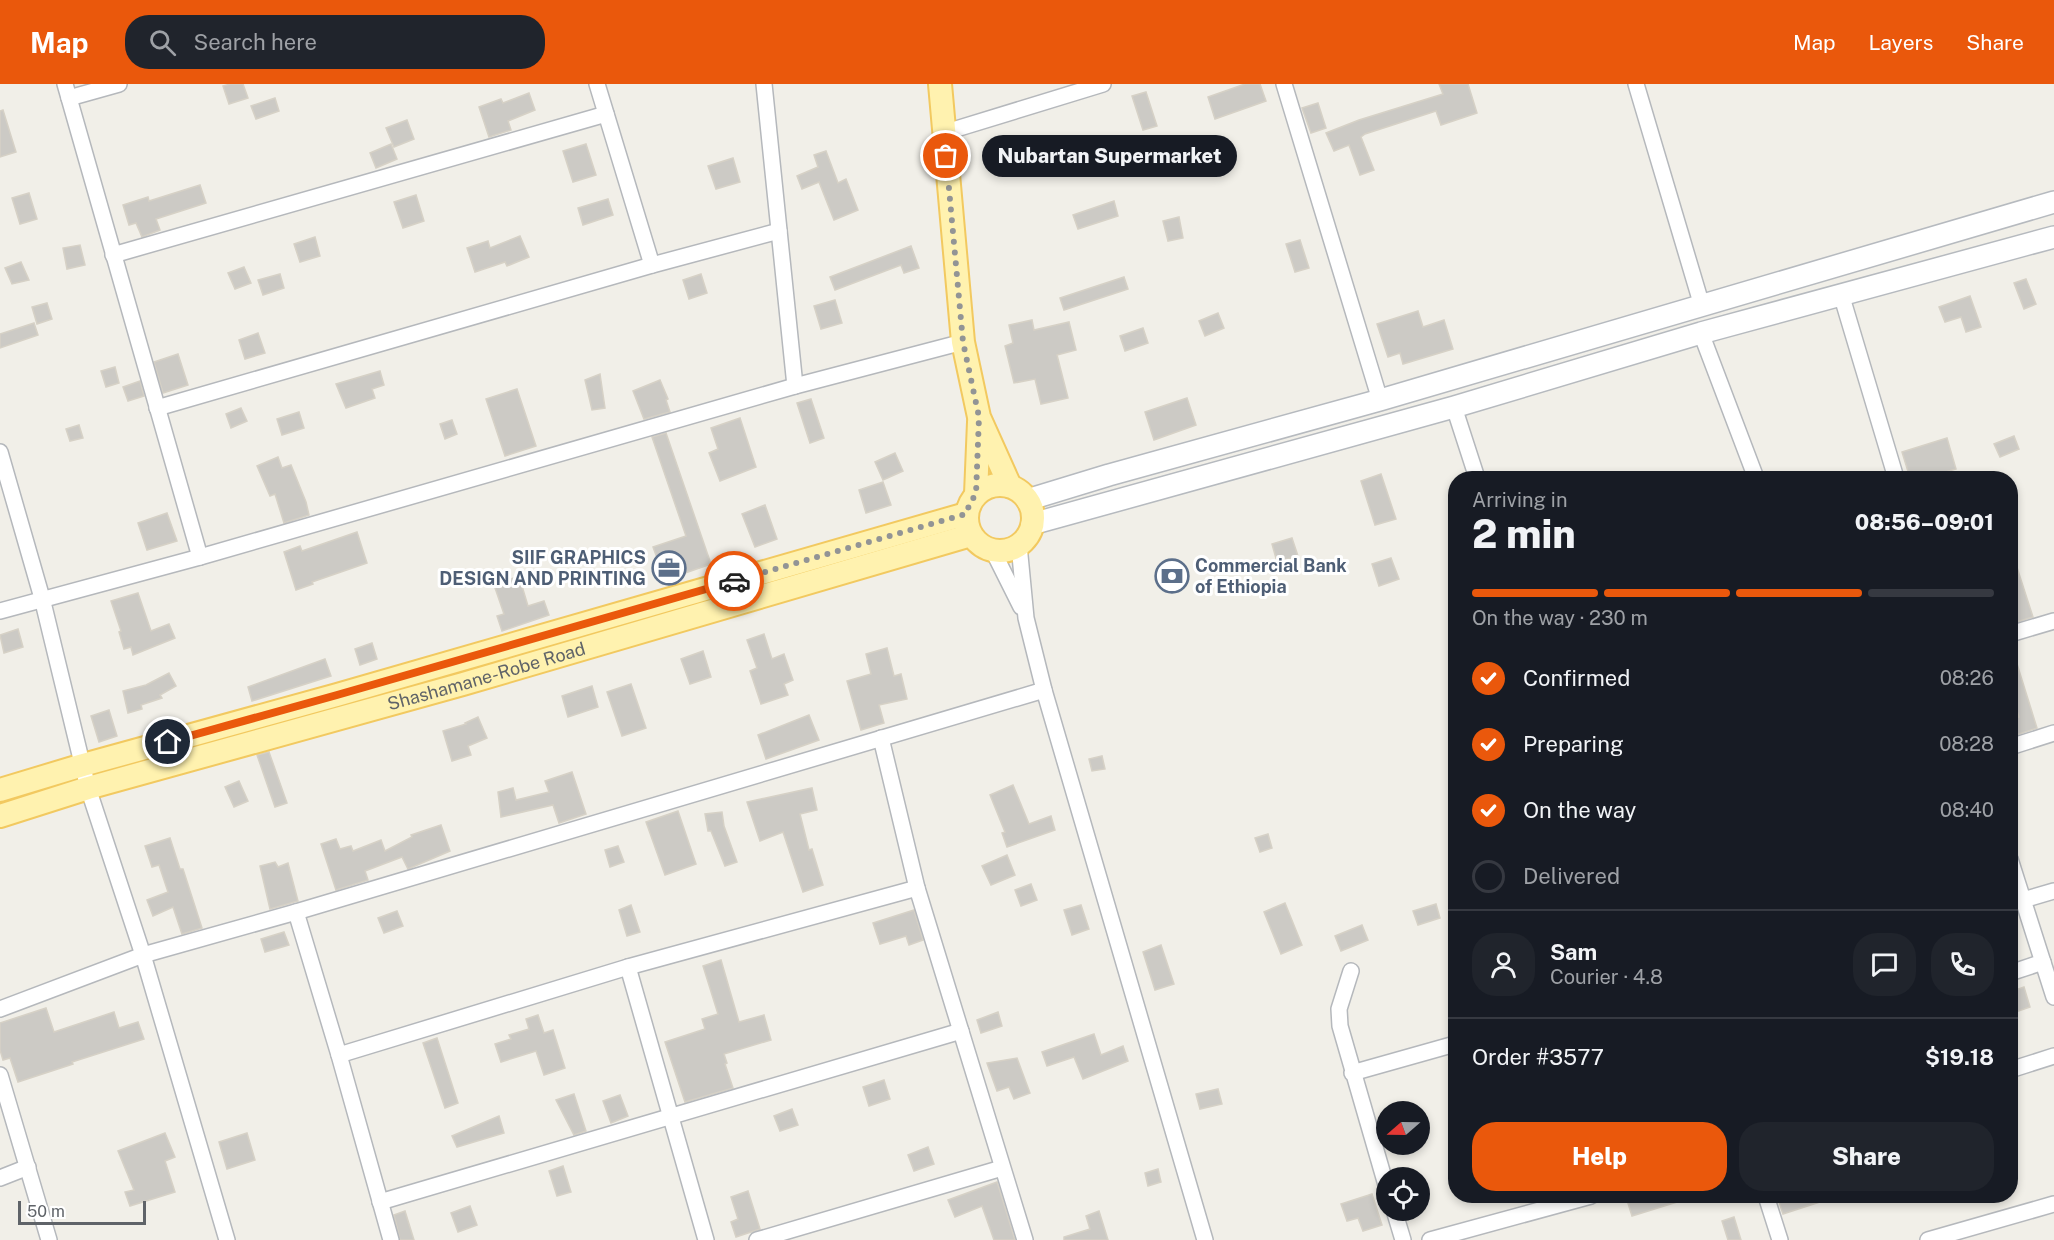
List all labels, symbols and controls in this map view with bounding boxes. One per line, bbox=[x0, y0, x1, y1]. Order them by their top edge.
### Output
search box bbox=[125, 15, 545, 69]
text: Map bbox=[30, 26, 89, 59]
icon: search bbox=[146, 26, 179, 59]
text: Search here bbox=[194, 29, 317, 55]
text: Map bbox=[1793, 30, 1836, 55]
text: Layers bbox=[1869, 30, 1933, 55]
text: Share bbox=[1966, 30, 2024, 55]
pin bbox=[920, 130, 971, 181]
callout: Nubartan Supermarket bbox=[982, 135, 1237, 177]
icon: bag bbox=[929, 139, 962, 172]
text: Nubartan Supermarket bbox=[998, 144, 1222, 168]
text: Arriving in bbox=[1472, 488, 1567, 512]
text: 08:56–09:01 bbox=[1855, 509, 1994, 535]
text: 2 min bbox=[1472, 511, 1576, 557]
place label: SIIF GRAPHICS DESIGN AND PRINTING bbox=[439, 547, 646, 589]
office icon: SIIF GRAPHICS DESIGN AND PRINTING bbox=[651, 550, 687, 586]
courier bbox=[704, 551, 764, 611]
place label: Commercial Bank of Ethiopia bbox=[1195, 555, 1347, 597]
bank icon: Commercial Bank of Ethiopia bbox=[1154, 558, 1190, 594]
icon: car bbox=[718, 565, 751, 598]
text: On the way · 230 m bbox=[1472, 606, 1648, 630]
street label: Shashamane-Robe Road bbox=[385, 638, 588, 714]
icon: check bbox=[1472, 662, 1505, 695]
text: Confirmed bbox=[1523, 665, 1630, 691]
text: 08:26 bbox=[1940, 666, 1994, 690]
pin bbox=[142, 716, 193, 767]
icon: home bbox=[151, 725, 184, 758]
icon: check bbox=[1472, 728, 1505, 761]
text: Preparing bbox=[1523, 731, 1624, 757]
text: 08:28 bbox=[1939, 732, 1994, 756]
icon: check bbox=[1472, 794, 1505, 827]
text: On the way bbox=[1523, 797, 1636, 823]
text: 08:40 bbox=[1940, 798, 1994, 822]
text: Delivered bbox=[1523, 863, 1620, 889]
button: person bbox=[1472, 933, 1535, 996]
button: chat bbox=[1853, 933, 1916, 996]
button: phone bbox=[1931, 933, 1994, 996]
text: Sam bbox=[1550, 939, 1597, 965]
text: Courier · 4.8 bbox=[1550, 965, 1663, 989]
text: Order #3577 bbox=[1472, 1044, 1604, 1070]
text: $19.18 bbox=[1925, 1044, 1994, 1070]
north arrow bbox=[1376, 1101, 1430, 1155]
map controls bbox=[1376, 1101, 1430, 1221]
button: Help bbox=[1472, 1122, 1727, 1191]
button: Share bbox=[1739, 1122, 1994, 1191]
button: locate bbox=[1376, 1167, 1430, 1221]
scale bar bbox=[18, 1198, 146, 1226]
text: 50 m bbox=[27, 1202, 65, 1221]

